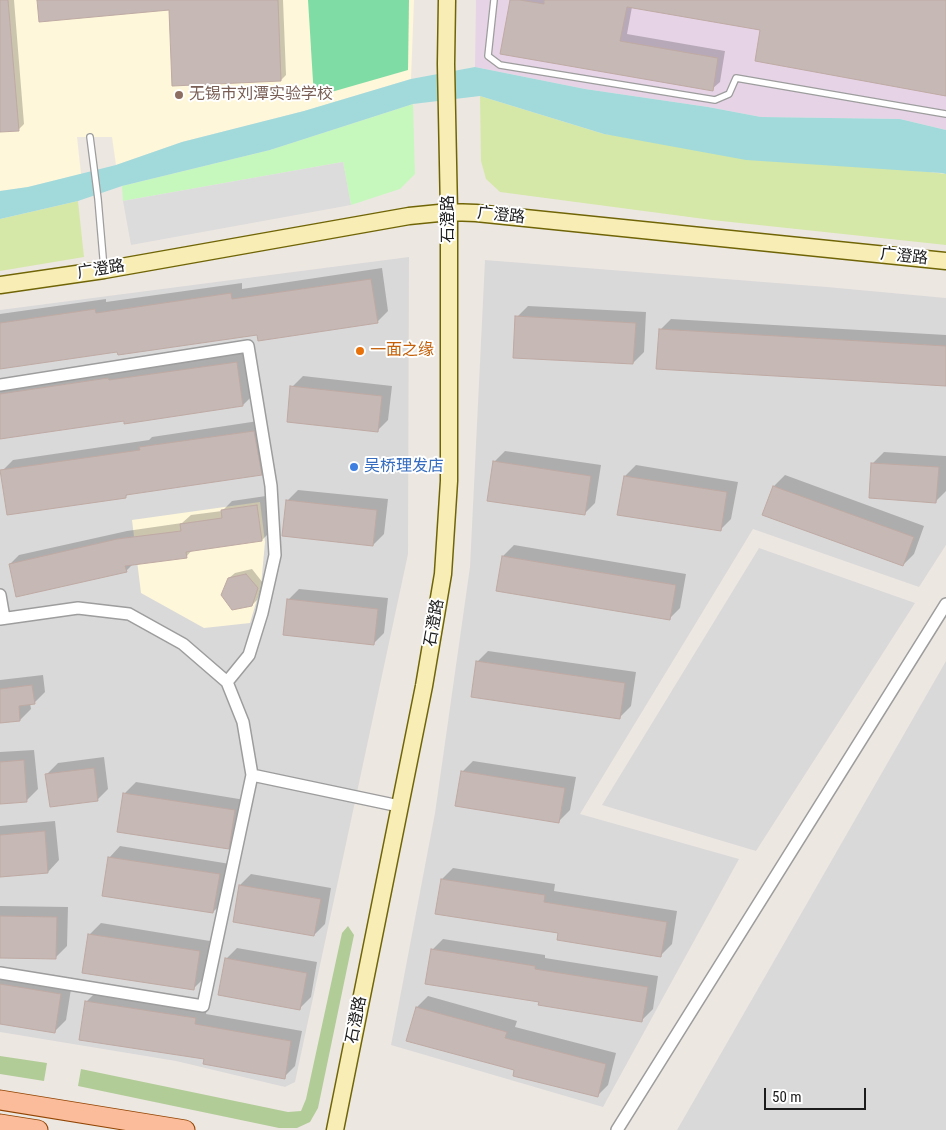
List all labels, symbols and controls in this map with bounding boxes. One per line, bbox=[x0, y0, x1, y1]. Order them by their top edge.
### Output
place label: 无锡市刘潭实验学校 bbox=[189, 85, 333, 105]
marker: 无锡市刘潭实验学校 bbox=[173, 89, 185, 101]
street label: 石澄路 bbox=[439, 195, 459, 243]
street label: 广澄路 bbox=[476, 204, 526, 228]
street label: 广澄路 bbox=[879, 245, 929, 269]
street label: 广澄路 bbox=[76, 257, 126, 283]
place label: 一面之缘 bbox=[370, 341, 434, 361]
marker: 一面之缘 bbox=[354, 345, 366, 357]
place label: 吴桥理发店 bbox=[364, 457, 444, 477]
marker: 吴桥理发店 bbox=[348, 461, 360, 473]
street label: 石澄路 bbox=[421, 598, 449, 648]
street label: 石澄路 bbox=[343, 995, 371, 1045]
scale bar bbox=[766, 1078, 868, 1110]
text: 50 m bbox=[772, 1088, 802, 1106]

